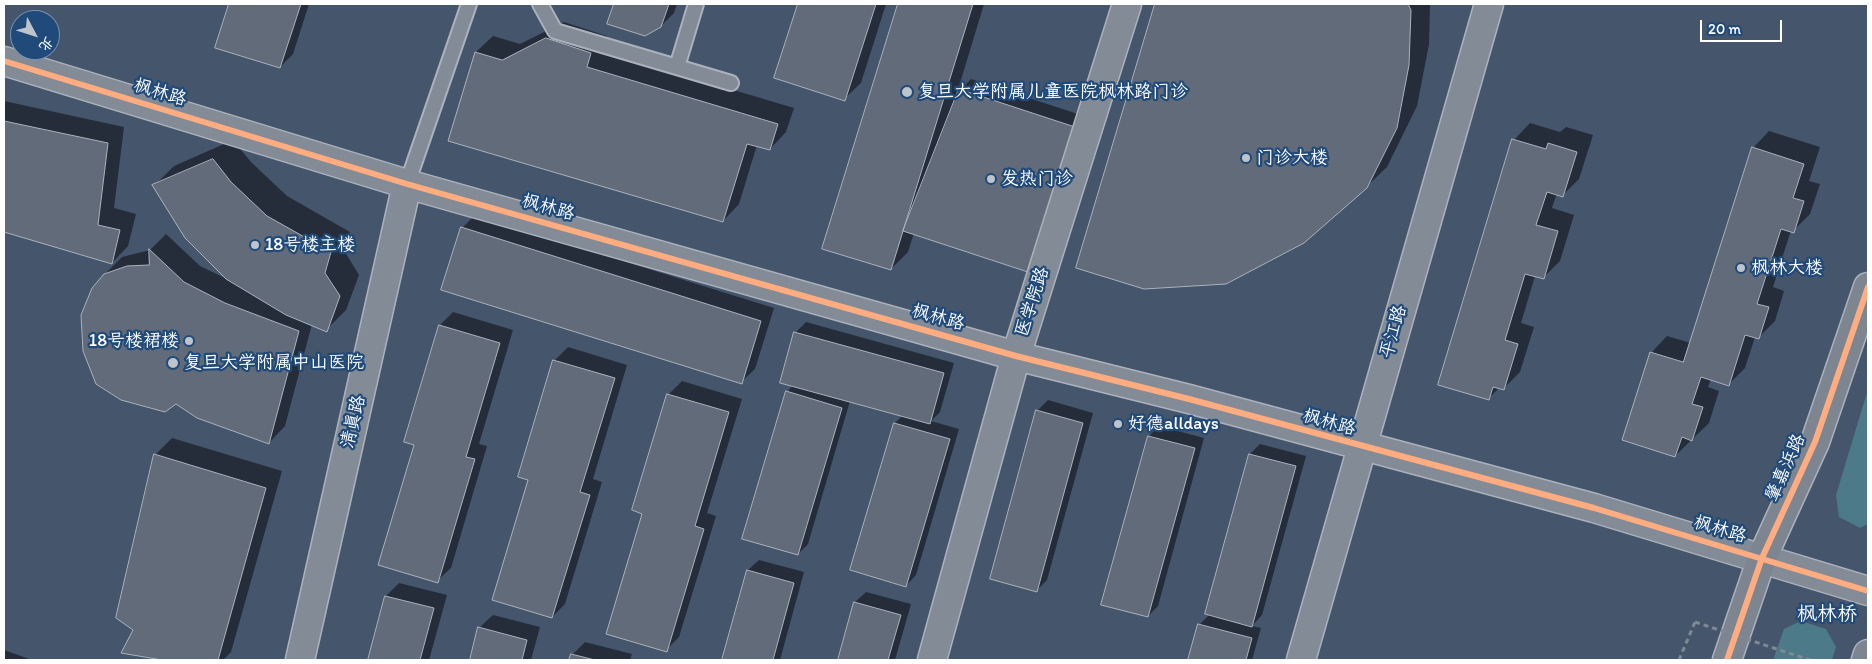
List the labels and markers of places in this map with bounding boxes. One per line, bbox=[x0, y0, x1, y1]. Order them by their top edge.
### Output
place label: 复旦大学附属儿童医院枫林路门诊 bbox=[918, 81, 1188, 103]
marker: 复旦大学附属儿童医院枫林路门诊 bbox=[900, 85, 914, 99]
place label: 门诊大楼 bbox=[1256, 147, 1328, 169]
marker: 门诊大楼 bbox=[1240, 152, 1252, 164]
place label: 发热门诊 bbox=[1001, 168, 1073, 190]
marker: 发热门诊 bbox=[985, 173, 997, 185]
place label: 18号楼主楼 bbox=[265, 234, 355, 256]
marker: 18号楼主楼 bbox=[249, 239, 261, 251]
place label: 枫林大楼 bbox=[1751, 257, 1823, 279]
marker: 枫林大楼 bbox=[1735, 262, 1747, 274]
place label: 18号楼裙楼 bbox=[89, 330, 179, 352]
marker: 18号楼裙楼 bbox=[183, 335, 195, 347]
place label: 复旦大学附属中山医院 bbox=[184, 352, 364, 374]
marker: 复旦大学附属中山医院 bbox=[166, 356, 180, 370]
place label: 好德alldays bbox=[1128, 413, 1219, 435]
marker: 好德alldays bbox=[1112, 418, 1124, 430]

